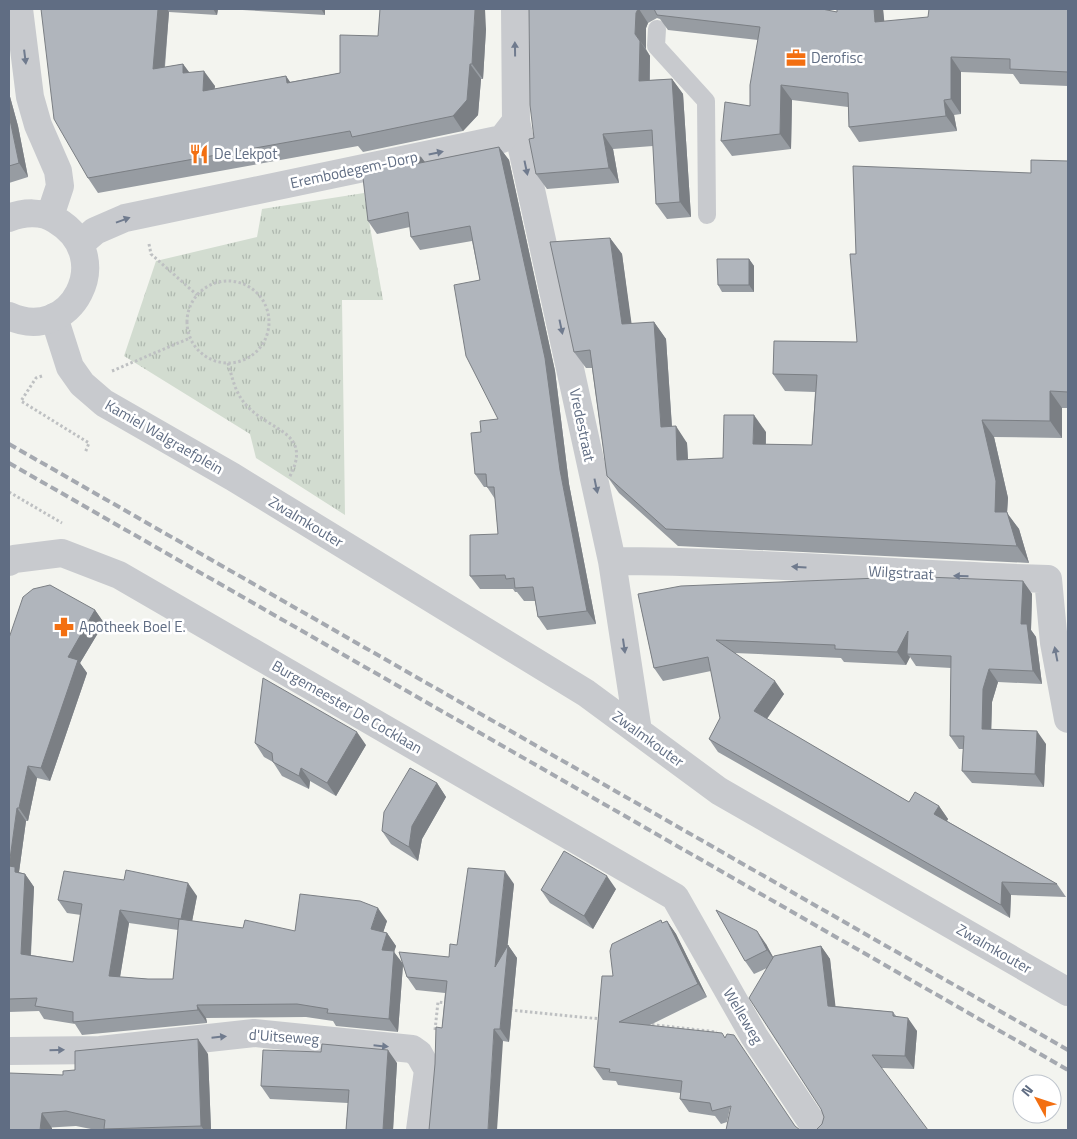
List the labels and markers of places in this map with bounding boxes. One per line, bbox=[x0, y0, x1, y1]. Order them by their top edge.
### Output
place label: Derofisc bbox=[811, 46, 863, 69]
office icon: Derofisc bbox=[785, 47, 807, 69]
place label: De Lekpot bbox=[214, 142, 278, 165]
restaurant icon: De Lekpot bbox=[188, 143, 210, 165]
place label: Apotheek Boel E. bbox=[79, 615, 186, 638]
pharmacy icon: Apotheek Boel E. bbox=[53, 616, 75, 638]

